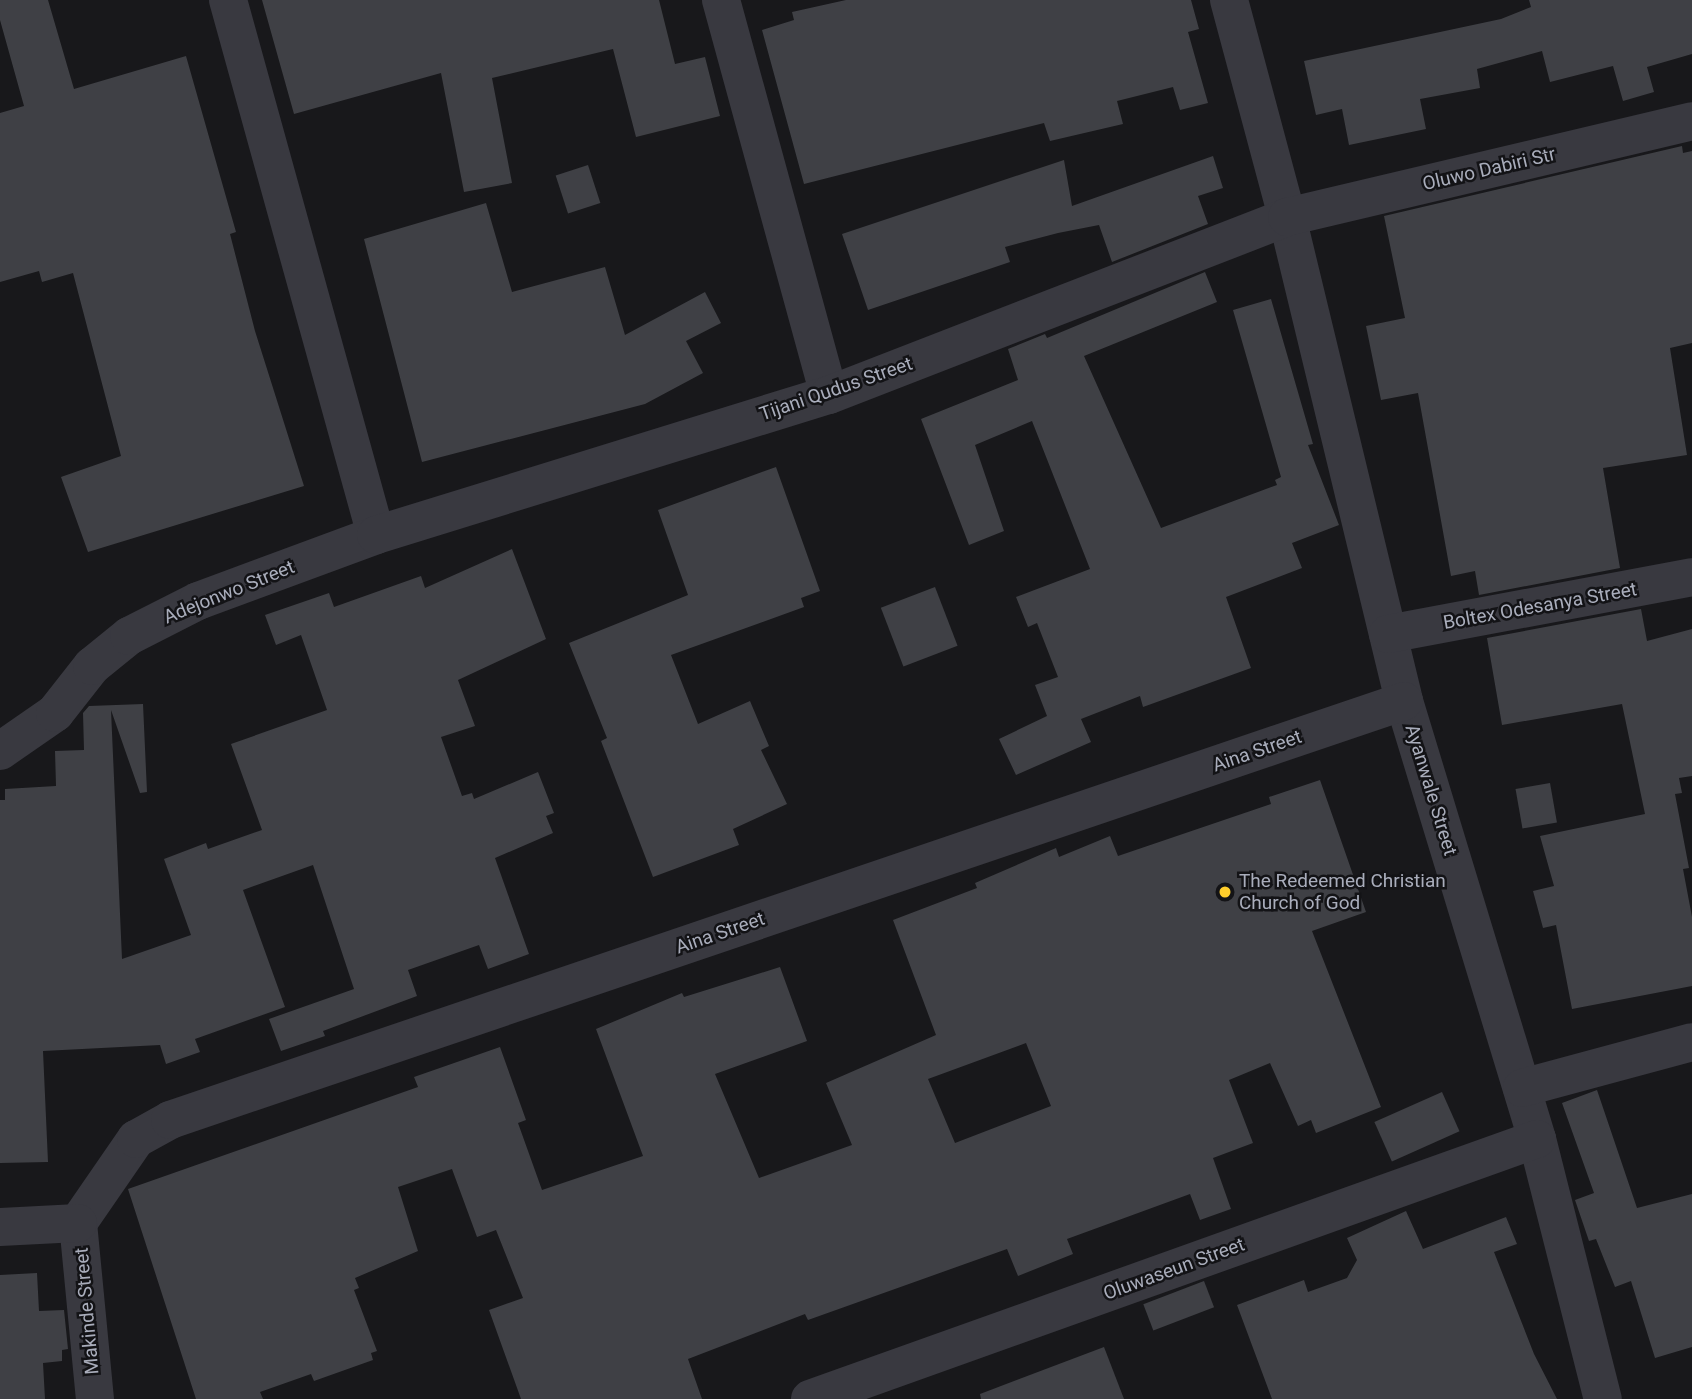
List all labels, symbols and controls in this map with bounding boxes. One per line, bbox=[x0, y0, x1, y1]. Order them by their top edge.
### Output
street label: Oluwo Dabiri Str bbox=[1420, 143, 1558, 195]
street label: Tijani Qudus Street bbox=[757, 352, 915, 426]
street label: Adejonwo Street bbox=[160, 555, 298, 629]
street label: Boltex Odesanya Street bbox=[1441, 578, 1639, 634]
street label: Ayanwale Street bbox=[1400, 722, 1462, 858]
street label: Aina Street bbox=[1209, 725, 1305, 777]
place label: The Redeemed Christian Church of God bbox=[1239, 870, 1446, 914]
marker: The Redeemed Christian Church of God bbox=[1217, 884, 1233, 900]
street label: Aina Street bbox=[672, 907, 768, 959]
street label: Oluwaseun Street bbox=[1100, 1233, 1248, 1305]
street label: Makinde Street bbox=[70, 1247, 104, 1375]

